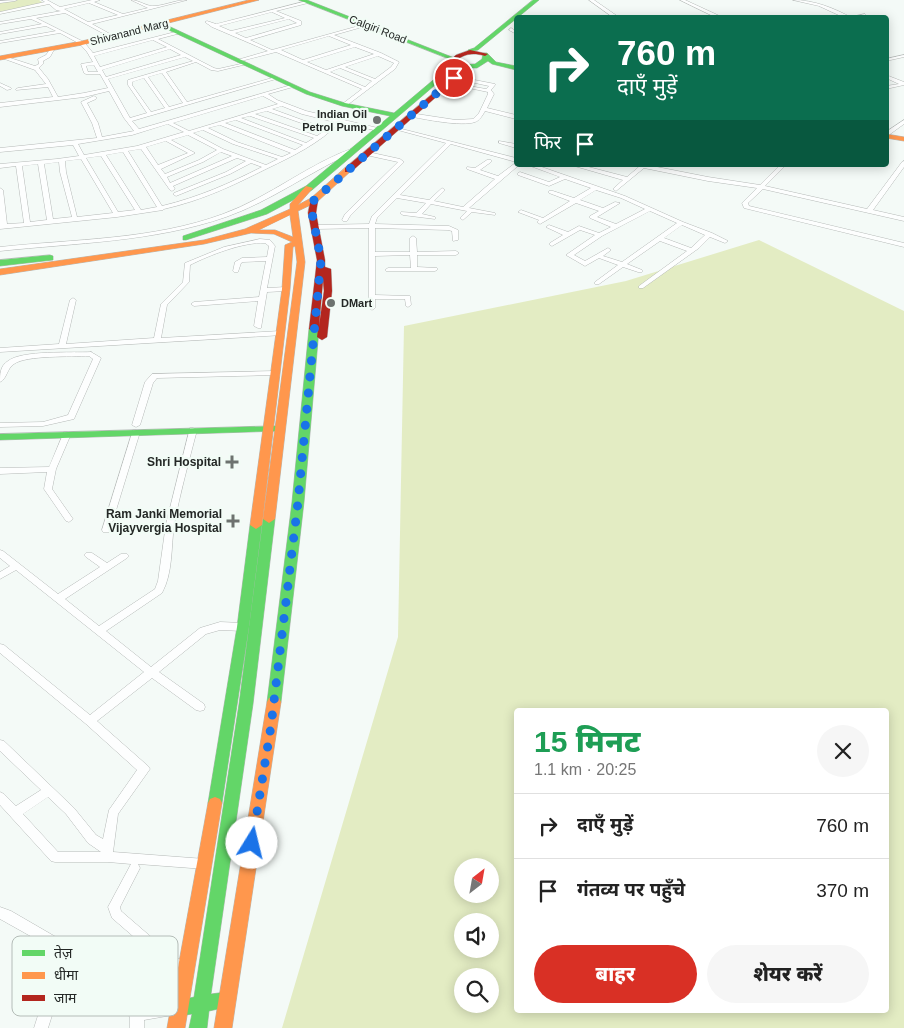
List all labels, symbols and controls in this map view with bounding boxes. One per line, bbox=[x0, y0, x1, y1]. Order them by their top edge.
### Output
street label: Calgiri Road bbox=[348, 13, 408, 45]
street label: Shivanand Marg bbox=[89, 16, 169, 48]
text: 760 m bbox=[617, 33, 716, 72]
icon: right bbox=[534, 35, 599, 100]
pin bbox=[433, 57, 475, 99]
icon: arrive bbox=[440, 64, 468, 92]
text: दाएँ मुड़ें bbox=[617, 74, 678, 99]
place label: Indian Oil Petrol Pump bbox=[302, 108, 367, 133]
marker: Indian Oil Petrol Pump bbox=[371, 114, 383, 126]
icon: arrive bbox=[571, 130, 599, 158]
text: फिर bbox=[534, 132, 561, 153]
marker: DMart bbox=[325, 297, 337, 309]
place label: DMart bbox=[341, 297, 373, 309]
place label: Shri Hospital bbox=[147, 455, 221, 469]
marker: Shri Hospital bbox=[225, 455, 239, 469]
place label: Ram Janki Memorial Vijayvergia Hospital bbox=[106, 507, 222, 535]
marker: Ram Janki Memorial Vijayvergia Hospital bbox=[226, 514, 240, 528]
text: 15 मिनट bbox=[534, 725, 640, 758]
button: close bbox=[817, 725, 869, 777]
text: 1.1 km · 20:25 bbox=[534, 761, 636, 778]
icon: right bbox=[534, 812, 562, 840]
text: दाएँ मुड़ें bbox=[577, 814, 633, 835]
text: 760 m bbox=[816, 815, 869, 836]
position arrow bbox=[225, 816, 277, 868]
north arrow bbox=[454, 858, 499, 902]
map controls bbox=[454, 858, 499, 1013]
icon: arrive bbox=[534, 877, 562, 905]
text: गंतव्य पर पहुँचे bbox=[577, 879, 685, 900]
text: 370 m bbox=[816, 880, 869, 901]
button: sound bbox=[454, 913, 499, 958]
legend bbox=[12, 936, 178, 1016]
text: तेज़ bbox=[54, 944, 73, 961]
button: बाहर bbox=[534, 945, 697, 1003]
button: शेयर करें bbox=[707, 945, 869, 1003]
text: धीमा bbox=[54, 967, 79, 983]
button: search bbox=[454, 968, 499, 1013]
text: जाम bbox=[54, 990, 77, 1006]

